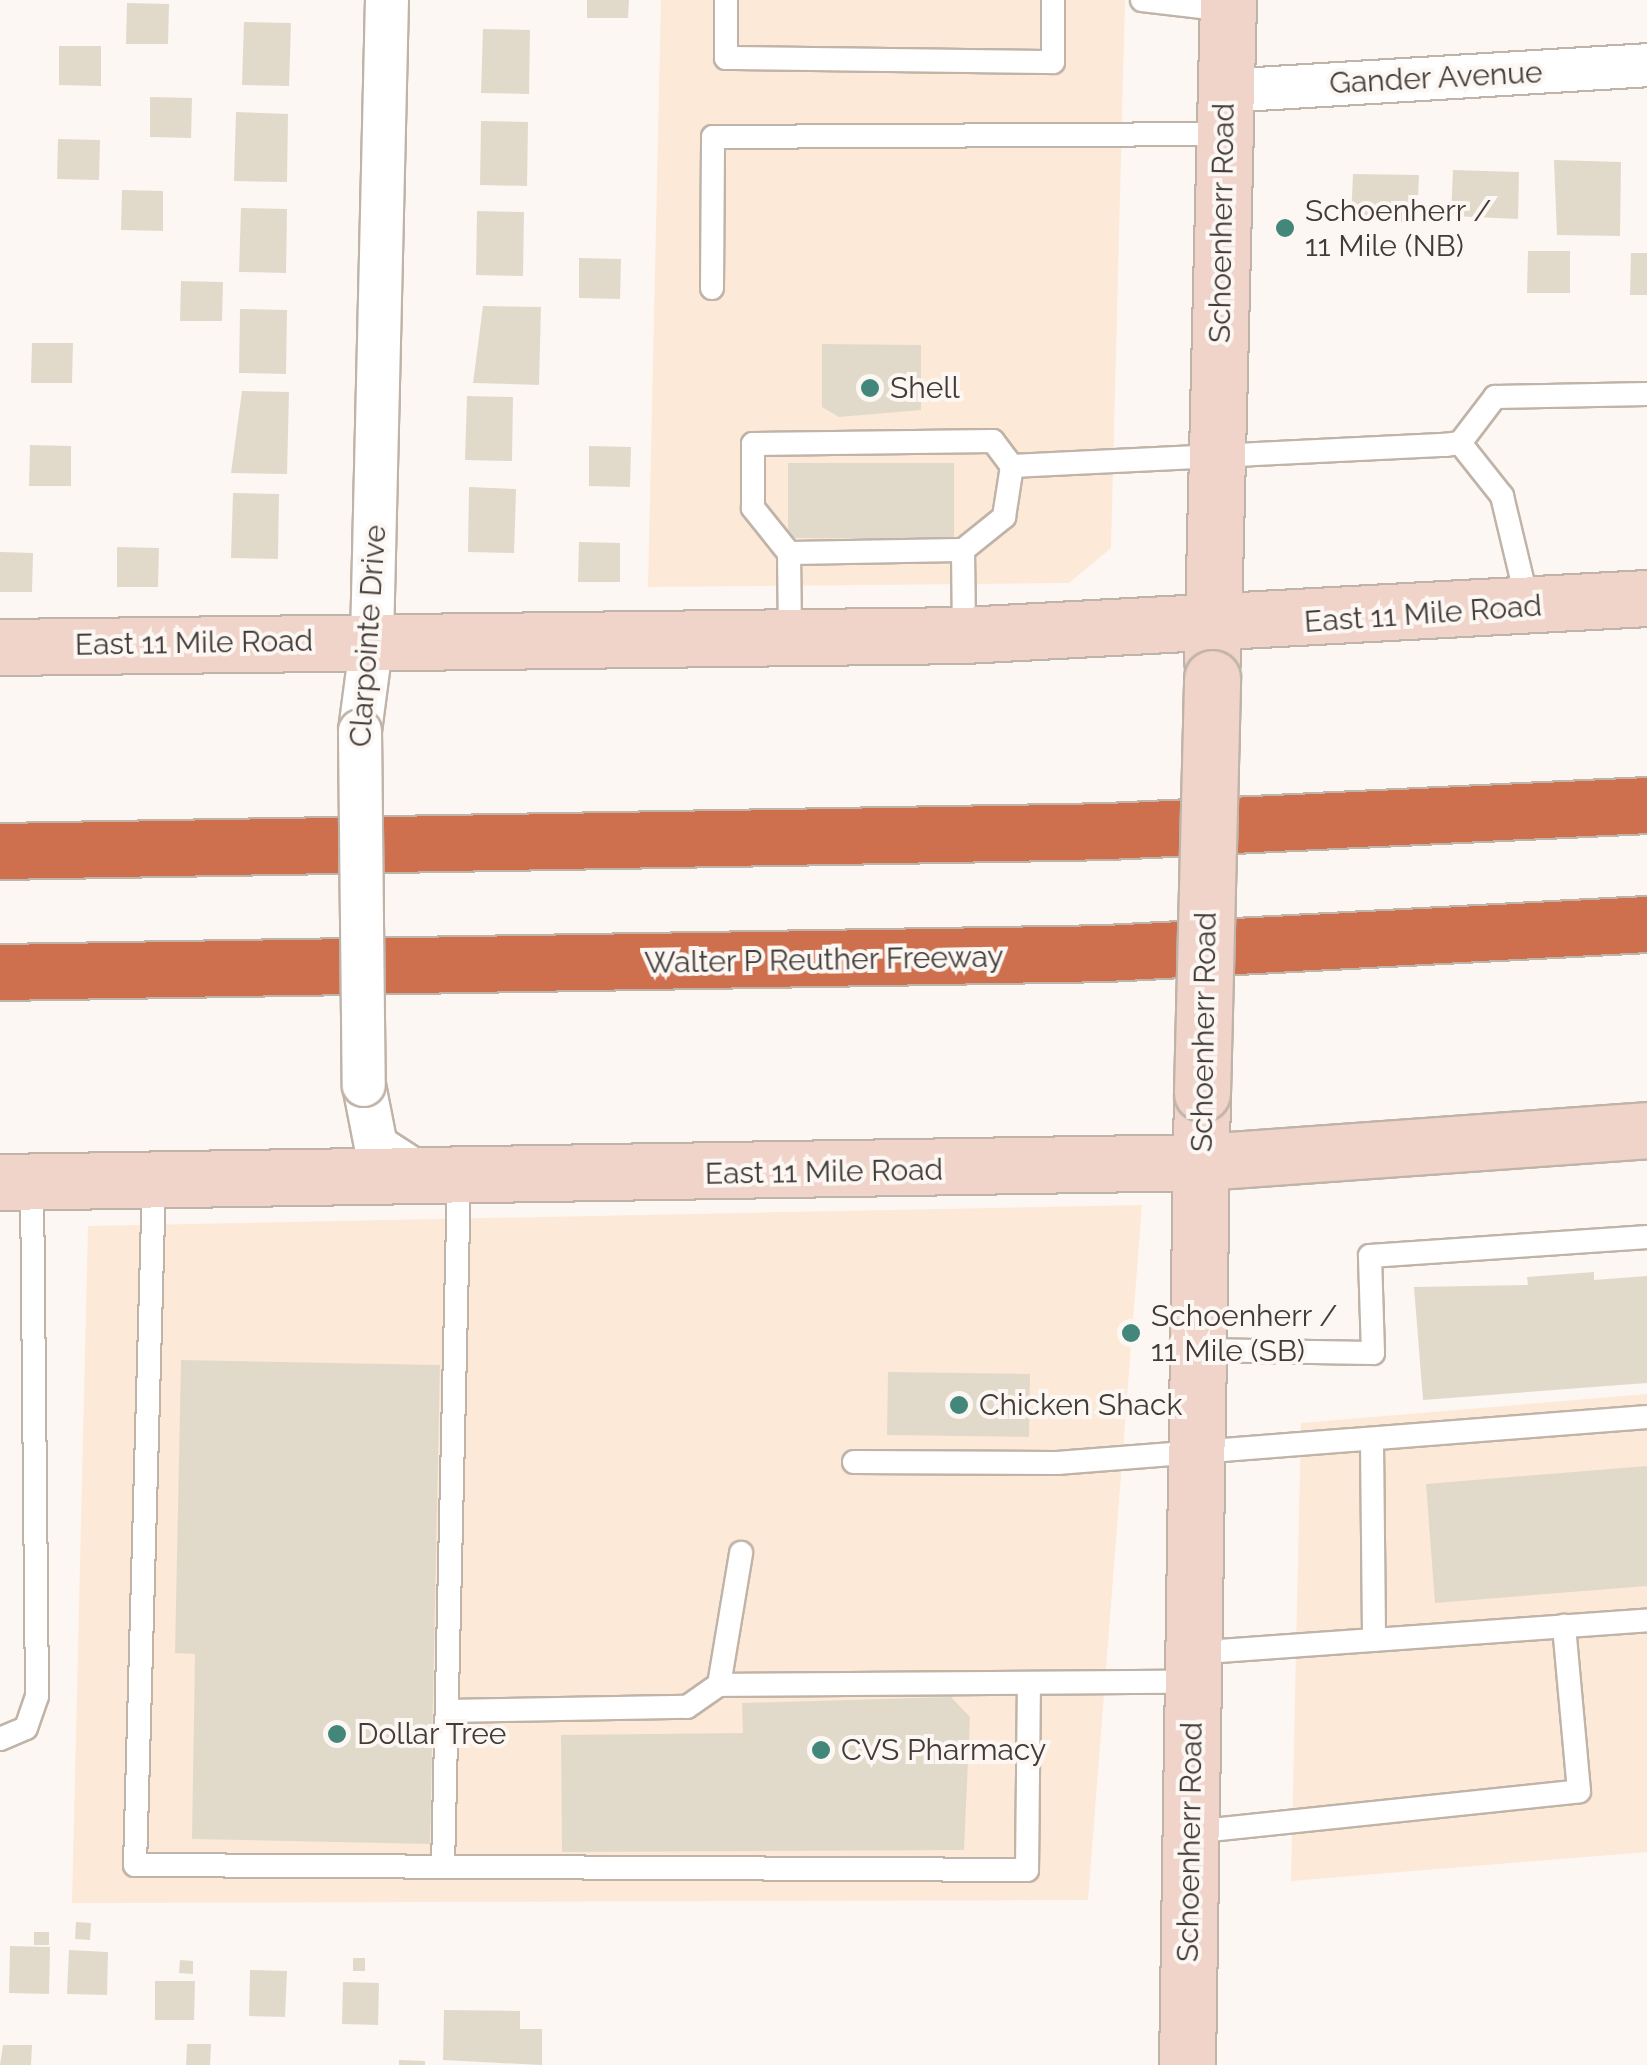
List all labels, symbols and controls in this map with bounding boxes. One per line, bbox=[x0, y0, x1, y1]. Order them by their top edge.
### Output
street label: Gander Avenue bbox=[1328, 54, 1544, 102]
street label: Schoenherr Road bbox=[1202, 102, 1242, 344]
place label: Schoenherr / 11 Mile (NB) bbox=[1305, 193, 1492, 264]
marker: Schoenherr / 11 Mile (NB) bbox=[1274, 217, 1296, 239]
place label: Shell bbox=[890, 370, 960, 406]
marker: Shell bbox=[859, 377, 881, 399]
street label: Clarpointe Drive bbox=[342, 524, 394, 748]
street label: East 11 Mile Road bbox=[1303, 588, 1543, 640]
street label: East 11 Mile Road bbox=[75, 623, 313, 663]
street label: Schoenherr Road bbox=[1184, 911, 1224, 1153]
street label: Walter P Reuther Freeway bbox=[643, 939, 1005, 981]
street label: East 11 Mile Road bbox=[705, 1152, 943, 1192]
place label: Schoenherr / 11 Mile (SB) bbox=[1151, 1298, 1338, 1368]
marker: Schoenherr / 11 Mile (SB) bbox=[1120, 1322, 1142, 1344]
place label: Chicken Shack bbox=[979, 1387, 1182, 1423]
marker: Chicken Shack bbox=[948, 1394, 970, 1416]
place label: Dollar Tree bbox=[357, 1716, 508, 1752]
street label: Schoenherr Road bbox=[1170, 1721, 1210, 1963]
marker: Dollar Tree bbox=[326, 1723, 348, 1745]
place label: CVS Pharmacy bbox=[841, 1732, 1046, 1768]
marker: CVS Pharmacy bbox=[810, 1739, 832, 1761]

